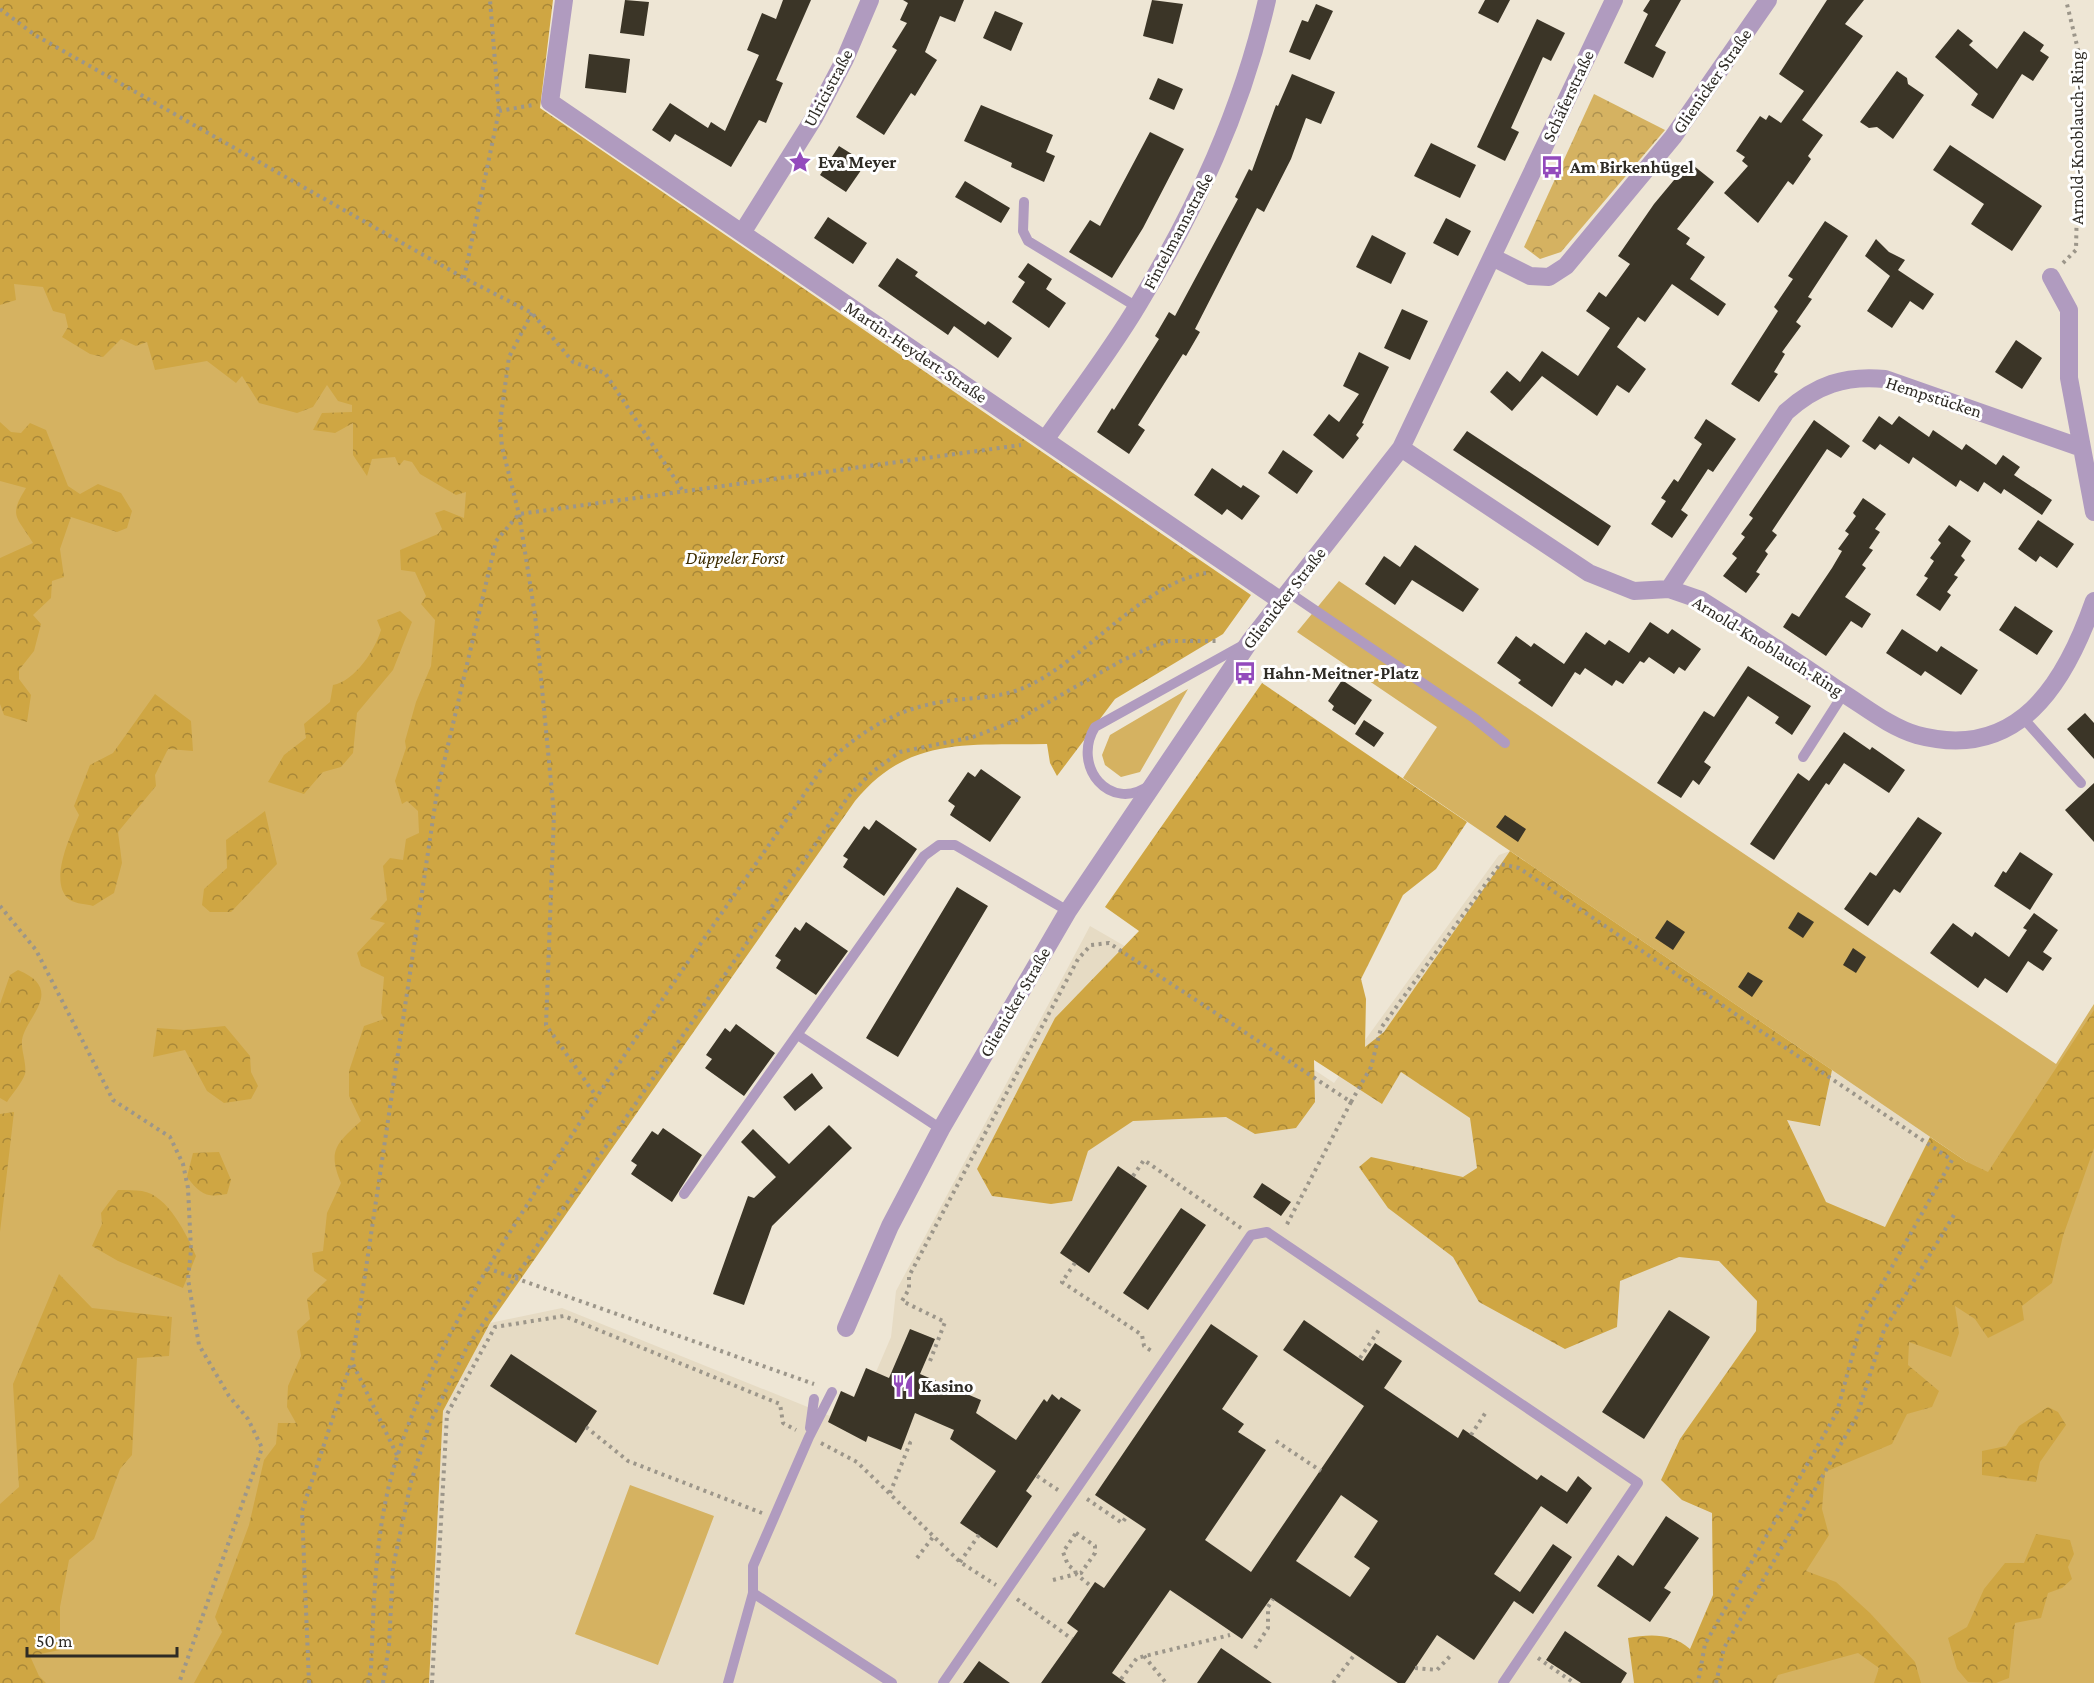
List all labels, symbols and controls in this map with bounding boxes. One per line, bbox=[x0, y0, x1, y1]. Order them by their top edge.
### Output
street label: Glienicker Straße bbox=[1668, 25, 1756, 137]
street label: Ulricistraße bbox=[799, 46, 857, 130]
street label: Schäferstraße bbox=[1538, 47, 1598, 145]
street label: Arnold-Knoblauch-Ring bbox=[2067, 51, 2087, 225]
place icon: Eva Meyer bbox=[787, 149, 813, 175]
place label: Eva Meyer bbox=[818, 152, 897, 172]
bus stop icon: Am Birkenhügel bbox=[1539, 154, 1565, 180]
place label: Am Birkenhügel bbox=[1569, 157, 1694, 177]
street label: Fintelmannstraße bbox=[1139, 169, 1217, 293]
street label: Martin-Heydert-Straße bbox=[841, 297, 991, 407]
street label: Hempstücken bbox=[1884, 372, 1985, 422]
street label: Glienicker Straße bbox=[1238, 543, 1330, 653]
park label: Düppeler Forst bbox=[686, 548, 785, 568]
street label: Arnold-Knoblauch-Ring bbox=[1689, 592, 1847, 701]
bus stop icon: Hahn-Meitner-Platz bbox=[1232, 660, 1258, 686]
place label: Hahn-Meitner-Platz bbox=[1263, 663, 1419, 683]
street label: Glienicker Straße bbox=[975, 944, 1055, 1060]
restaurant icon: Kasino bbox=[890, 1373, 916, 1399]
place label: Kasino bbox=[921, 1376, 973, 1396]
scale bar bbox=[27, 1620, 177, 1658]
text: 50 m bbox=[36, 1631, 73, 1651]

